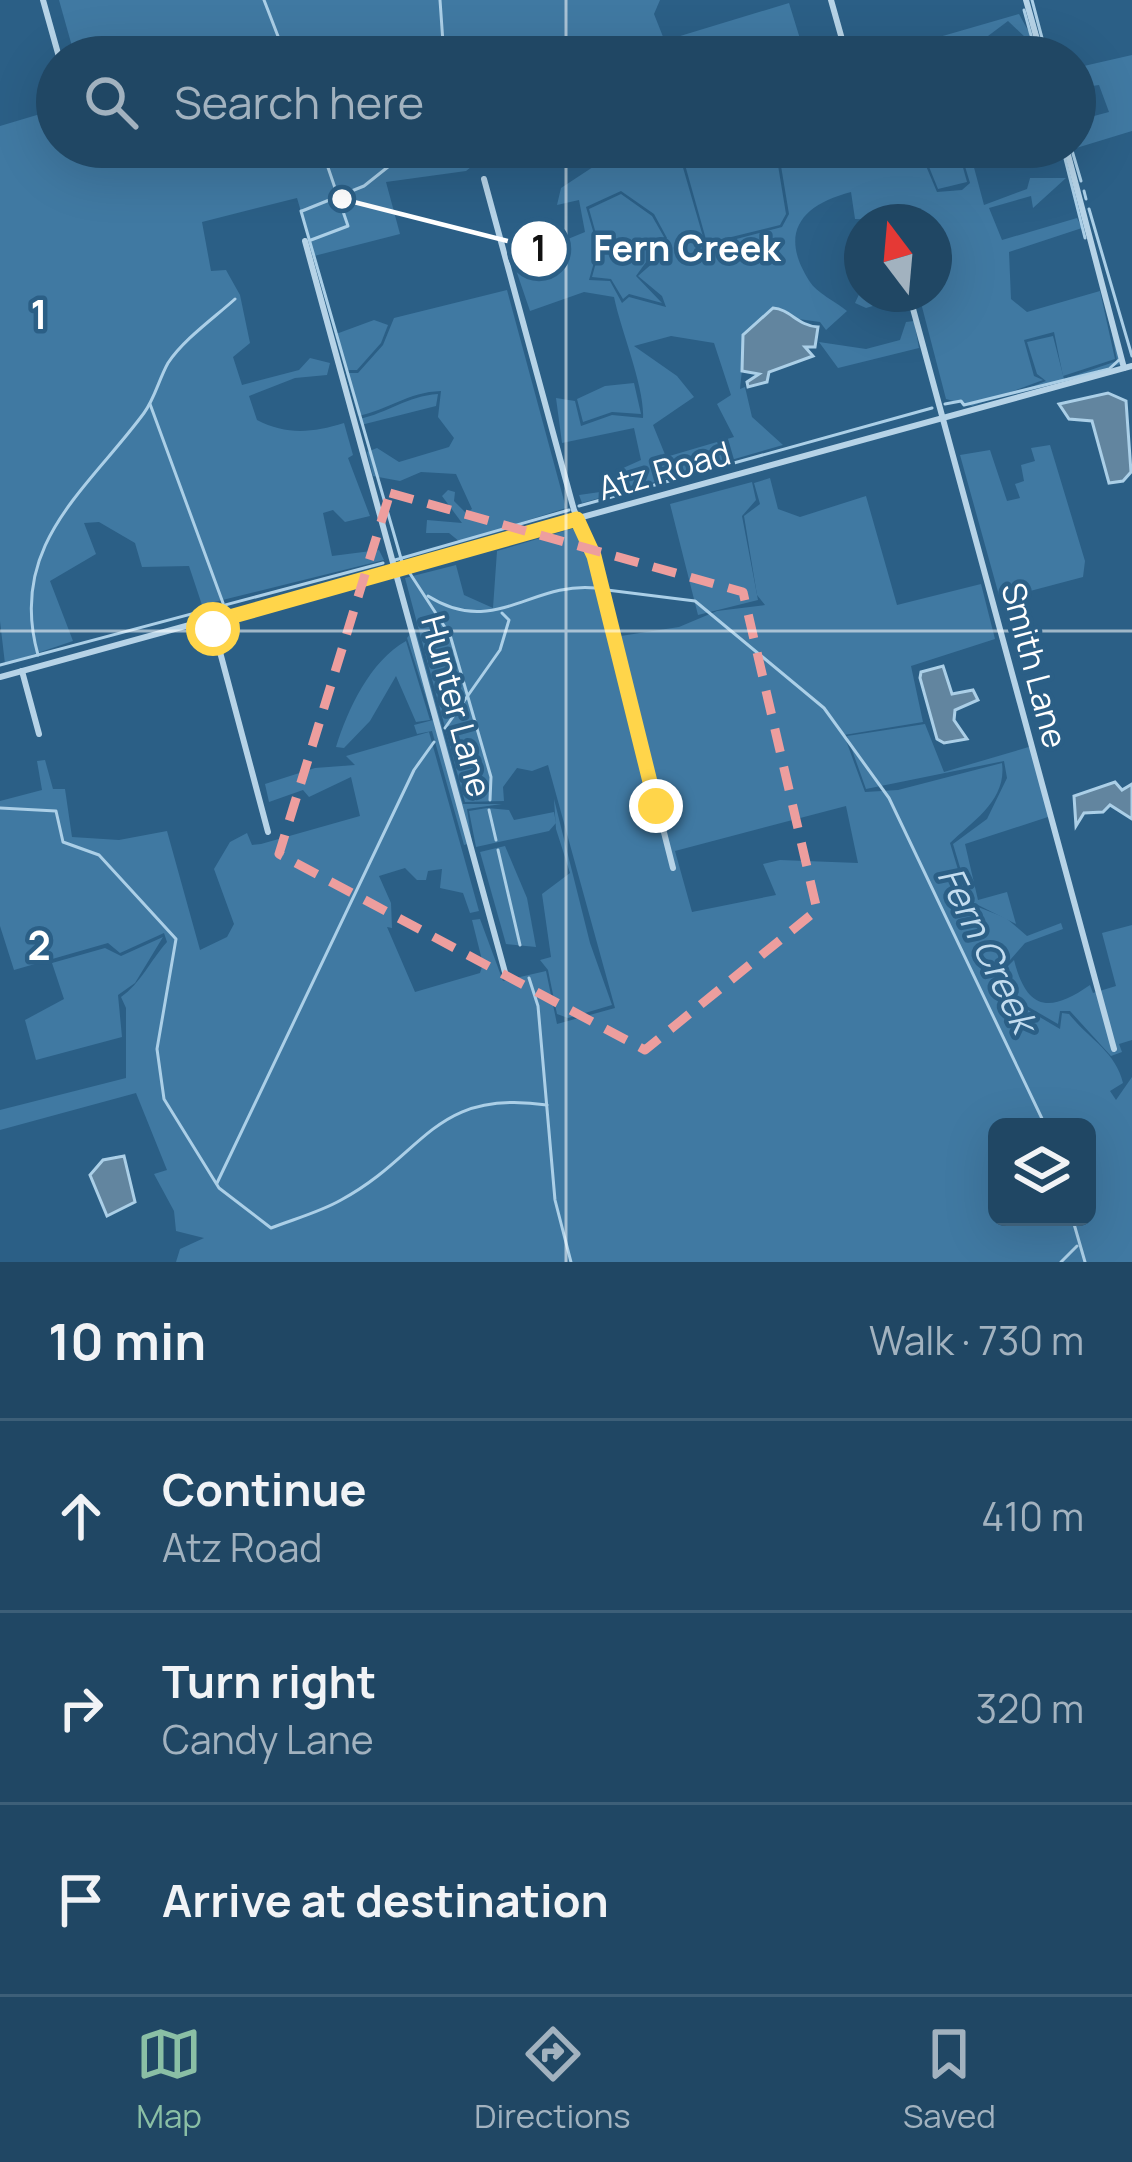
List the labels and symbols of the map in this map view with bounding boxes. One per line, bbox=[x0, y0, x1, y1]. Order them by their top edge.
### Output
north arrow bbox=[844, 204, 952, 312]
callout: Fern Creek bbox=[509, 213, 805, 285]
text: 1 bbox=[531, 223, 547, 272]
text: Fern Creek bbox=[593, 223, 782, 272]
text: 1 bbox=[30, 287, 48, 341]
street label: Atz Road bbox=[593, 430, 735, 510]
street label: Smith Lane bbox=[991, 577, 1079, 753]
route start bbox=[186, 602, 240, 656]
street label: Hunter Lane bbox=[411, 610, 503, 802]
route end bbox=[629, 779, 683, 833]
water label: Fern Creek bbox=[927, 858, 1051, 1045]
text: 2 bbox=[27, 918, 51, 972]

